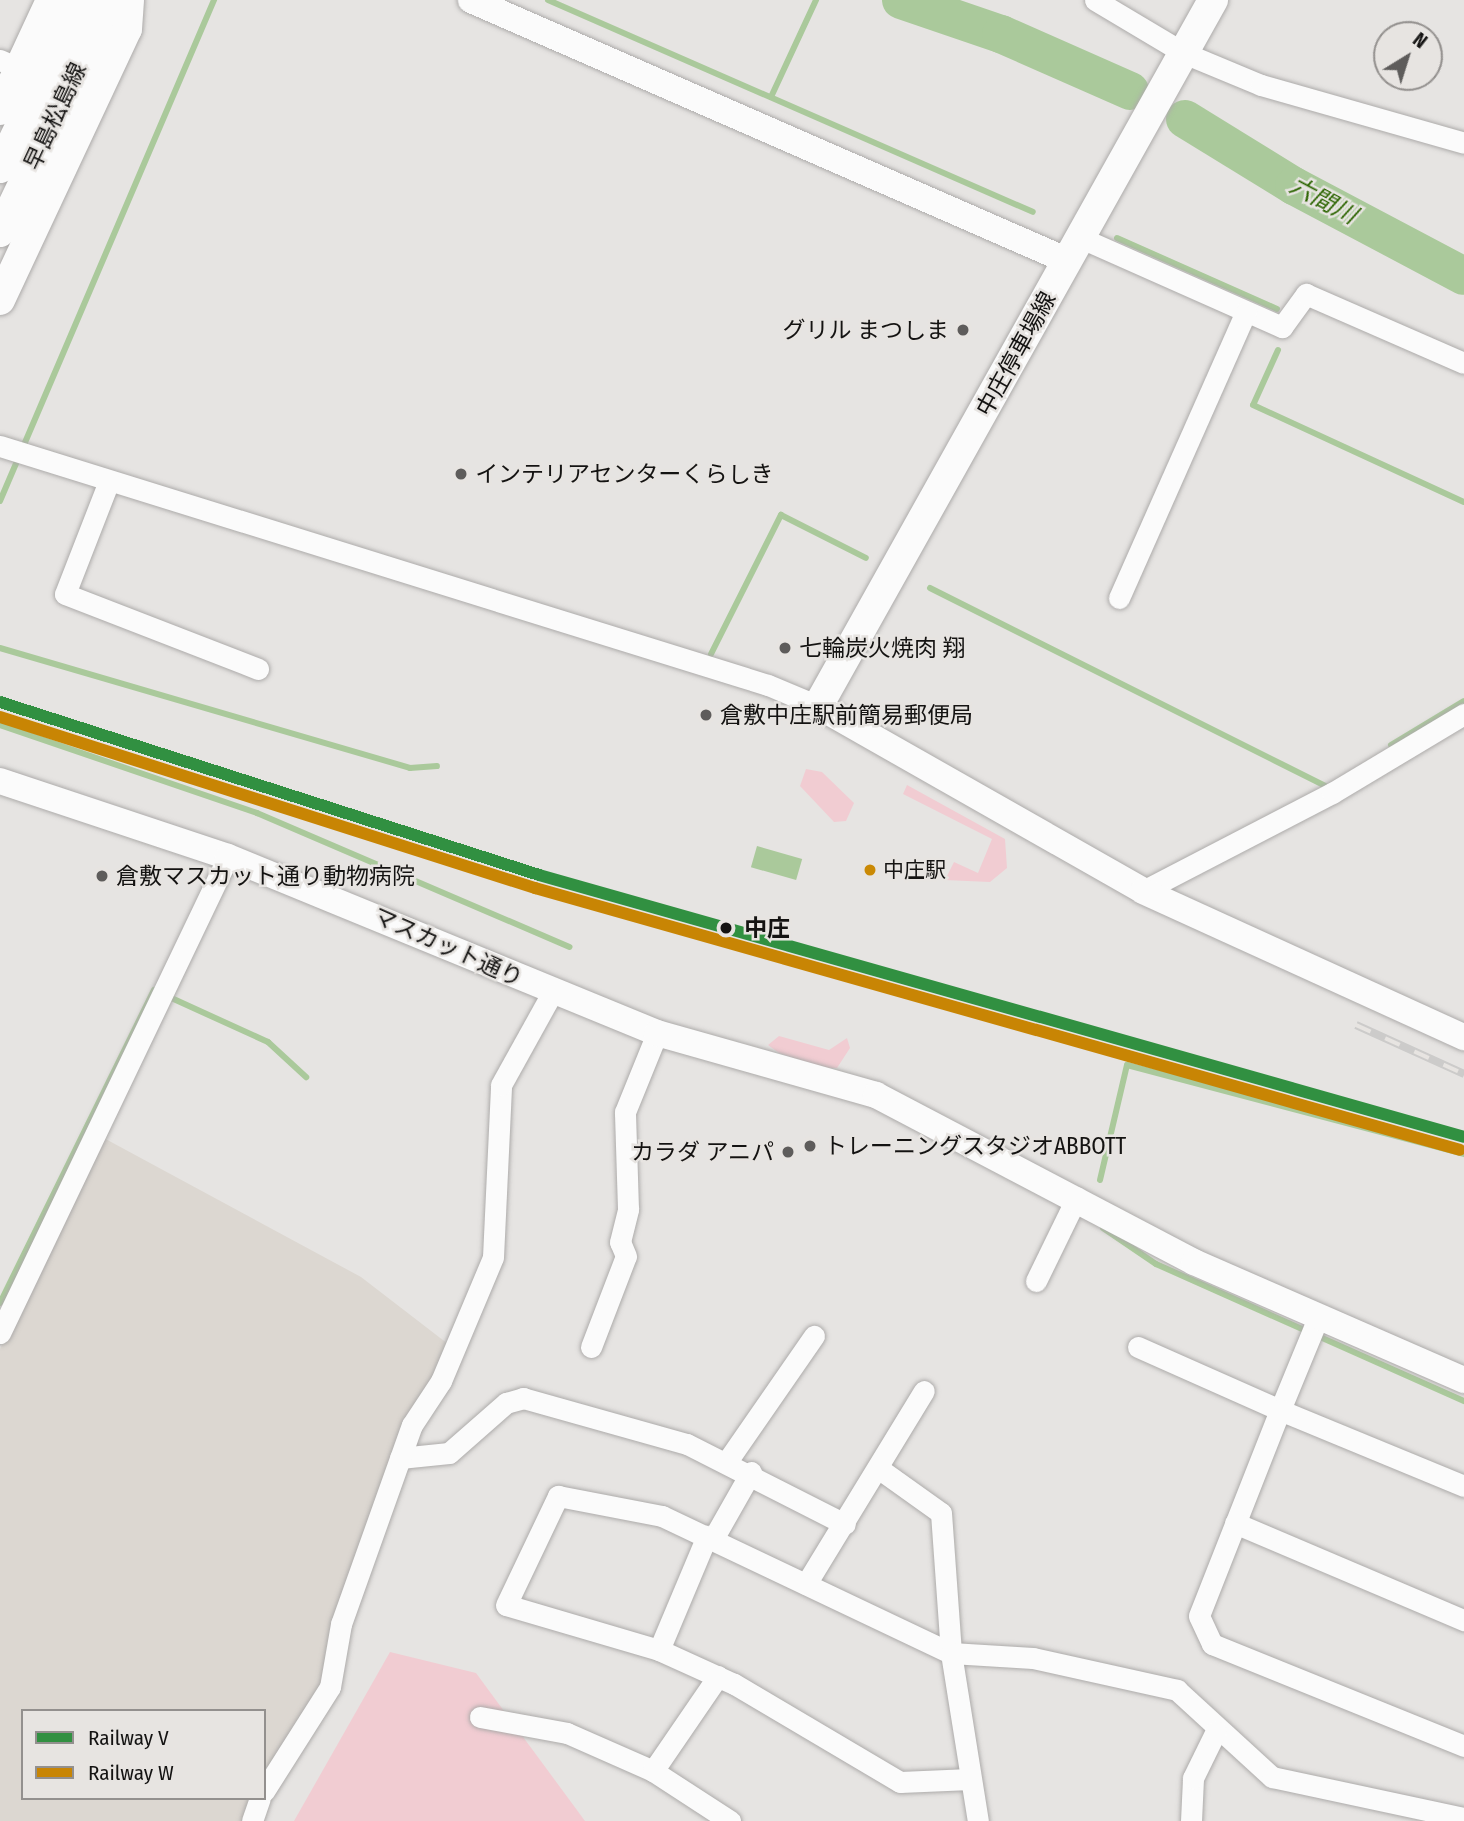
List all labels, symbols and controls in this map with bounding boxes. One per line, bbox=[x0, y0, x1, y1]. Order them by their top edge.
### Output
north arrow bbox=[1373, 21, 1443, 91]
text: N bbox=[1408, 28, 1432, 53]
street label: 早島松島線 bbox=[18, 58, 92, 174]
water label: 六間川 bbox=[1284, 171, 1362, 231]
street label: 中庄停車場線 bbox=[970, 287, 1062, 421]
place label: グリル まつしま bbox=[783, 316, 949, 344]
marker: グリル まつしま bbox=[955, 322, 971, 338]
place label: インテリアセンターくらしき bbox=[475, 460, 774, 488]
marker: インテリアセンターくらしき bbox=[453, 466, 469, 482]
place label: 七輪炭火焼肉 翔 bbox=[799, 634, 965, 662]
marker: 七輪炭火焼肉 翔 bbox=[777, 640, 793, 656]
place label: 倉敷中庄駅前簡易郵便局 bbox=[720, 701, 973, 729]
marker: 倉敷中庄駅前簡易郵便局 bbox=[698, 707, 714, 723]
place label: 中庄駅 bbox=[883, 857, 946, 883]
place label: 倉敷マスカット通り動物病院 bbox=[116, 862, 415, 890]
marker: 中庄駅 bbox=[863, 863, 877, 877]
marker: 倉敷マスカット通り動物病院 bbox=[94, 868, 110, 884]
street label: マスカット通り bbox=[369, 902, 527, 992]
place label: 中庄 bbox=[744, 914, 790, 942]
marker: 中庄 bbox=[714, 916, 738, 940]
place label: トレーニングスタジオABBOTT bbox=[824, 1132, 1126, 1160]
place label: カラダ アニパ bbox=[631, 1138, 774, 1166]
marker: トレーニングスタジオABBOTT bbox=[802, 1138, 818, 1154]
marker: カラダ アニパ bbox=[780, 1144, 796, 1160]
legend bbox=[21, 1709, 266, 1800]
text: Railway V bbox=[88, 1725, 169, 1751]
text: Railway W bbox=[88, 1760, 174, 1786]

